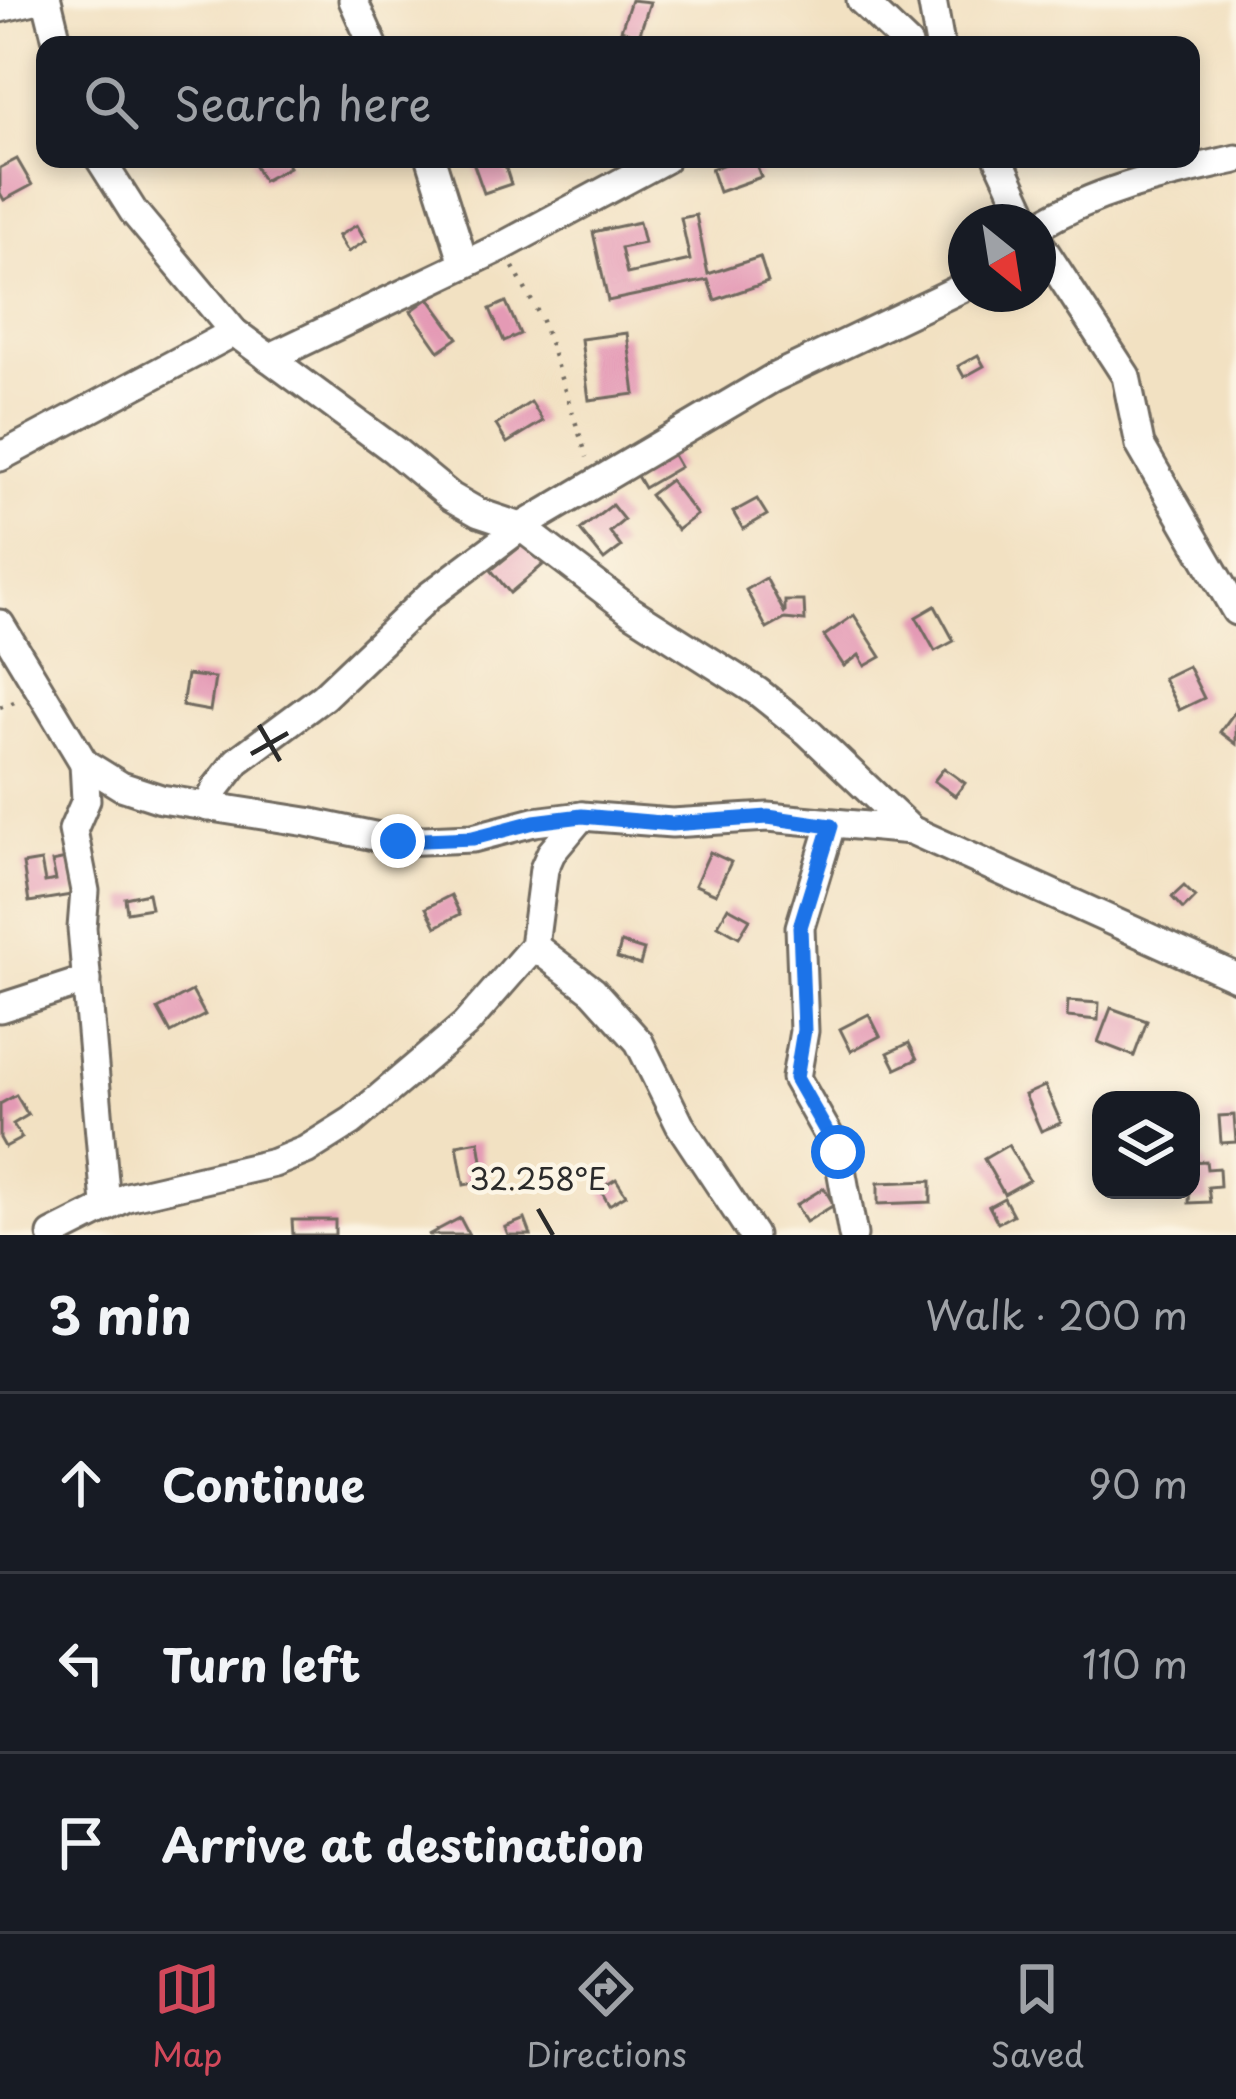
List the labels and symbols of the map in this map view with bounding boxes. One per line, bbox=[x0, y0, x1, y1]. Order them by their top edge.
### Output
north arrow bbox=[948, 204, 1056, 312]
route end bbox=[371, 814, 425, 868]
route start bbox=[811, 1125, 865, 1179]
text: 32.258°E bbox=[469, 1155, 607, 1200]

